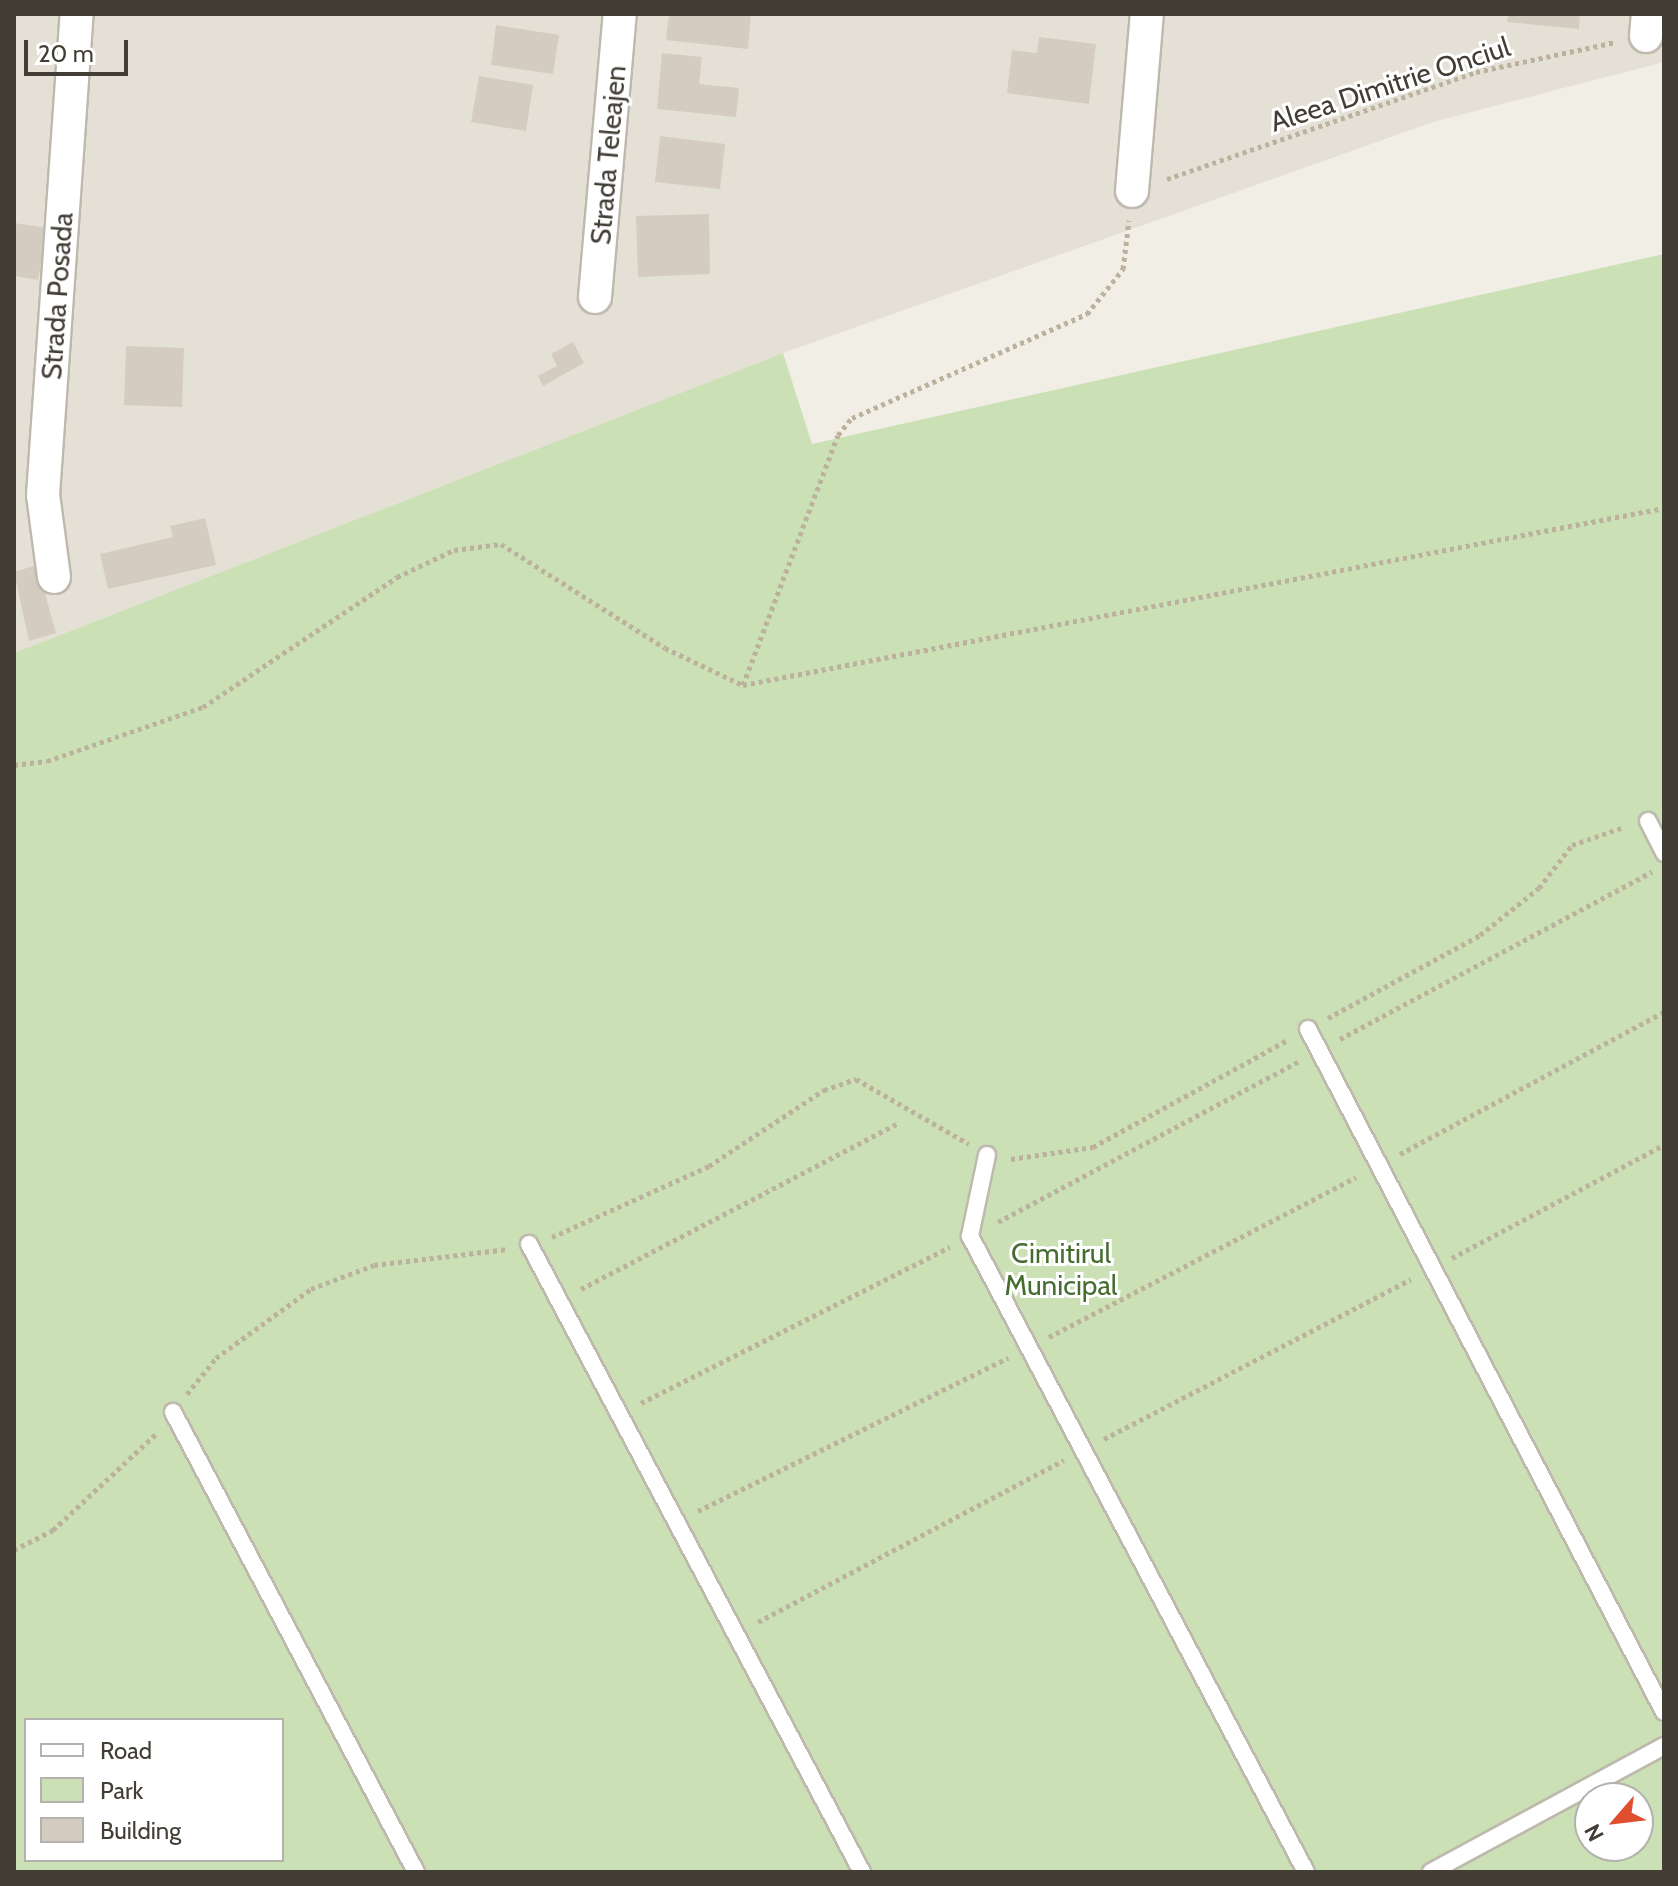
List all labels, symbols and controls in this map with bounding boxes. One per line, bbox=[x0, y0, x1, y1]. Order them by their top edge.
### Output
scale bar bbox=[28, 24, 132, 74]
street label: Aleea Dimitrie Onciul bbox=[1266, 29, 1514, 139]
text: 20 m bbox=[38, 39, 94, 68]
street label: Strada Teleajen bbox=[583, 64, 633, 246]
street label: Strada Posada bbox=[34, 211, 80, 381]
park label: Cimitirul Municipal bbox=[1005, 1236, 1117, 1302]
legend bbox=[24, 1718, 284, 1862]
text: Road bbox=[100, 1736, 152, 1765]
text: Park bbox=[100, 1776, 143, 1805]
north arrow bbox=[1574, 1782, 1654, 1862]
text: Building bbox=[100, 1816, 181, 1845]
text: N bbox=[1579, 1819, 1610, 1846]

